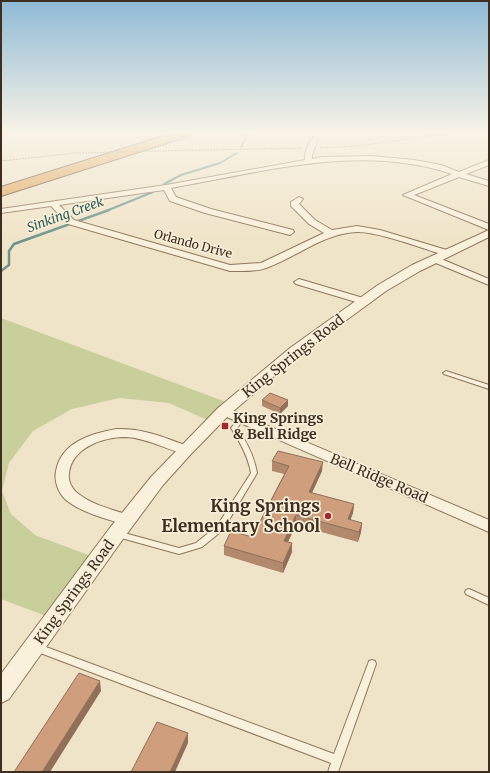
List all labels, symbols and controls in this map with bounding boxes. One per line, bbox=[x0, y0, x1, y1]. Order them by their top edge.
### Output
water label: Sinking Creek bbox=[25, 193, 106, 236]
street label: Orlando Drive bbox=[152, 226, 234, 261]
street label: King Springs Road bbox=[238, 310, 348, 402]
place label: King Springs & Bell Ridge bbox=[233, 409, 323, 443]
marker: King Springs & Bell Ridge bbox=[220, 421, 230, 431]
street label: Bell Ridge Road bbox=[327, 449, 431, 507]
place label: King Springs Elementary School bbox=[161, 495, 320, 537]
marker: King Springs Elementary School bbox=[323, 511, 333, 521]
street label: King Springs Road bbox=[30, 536, 118, 648]

